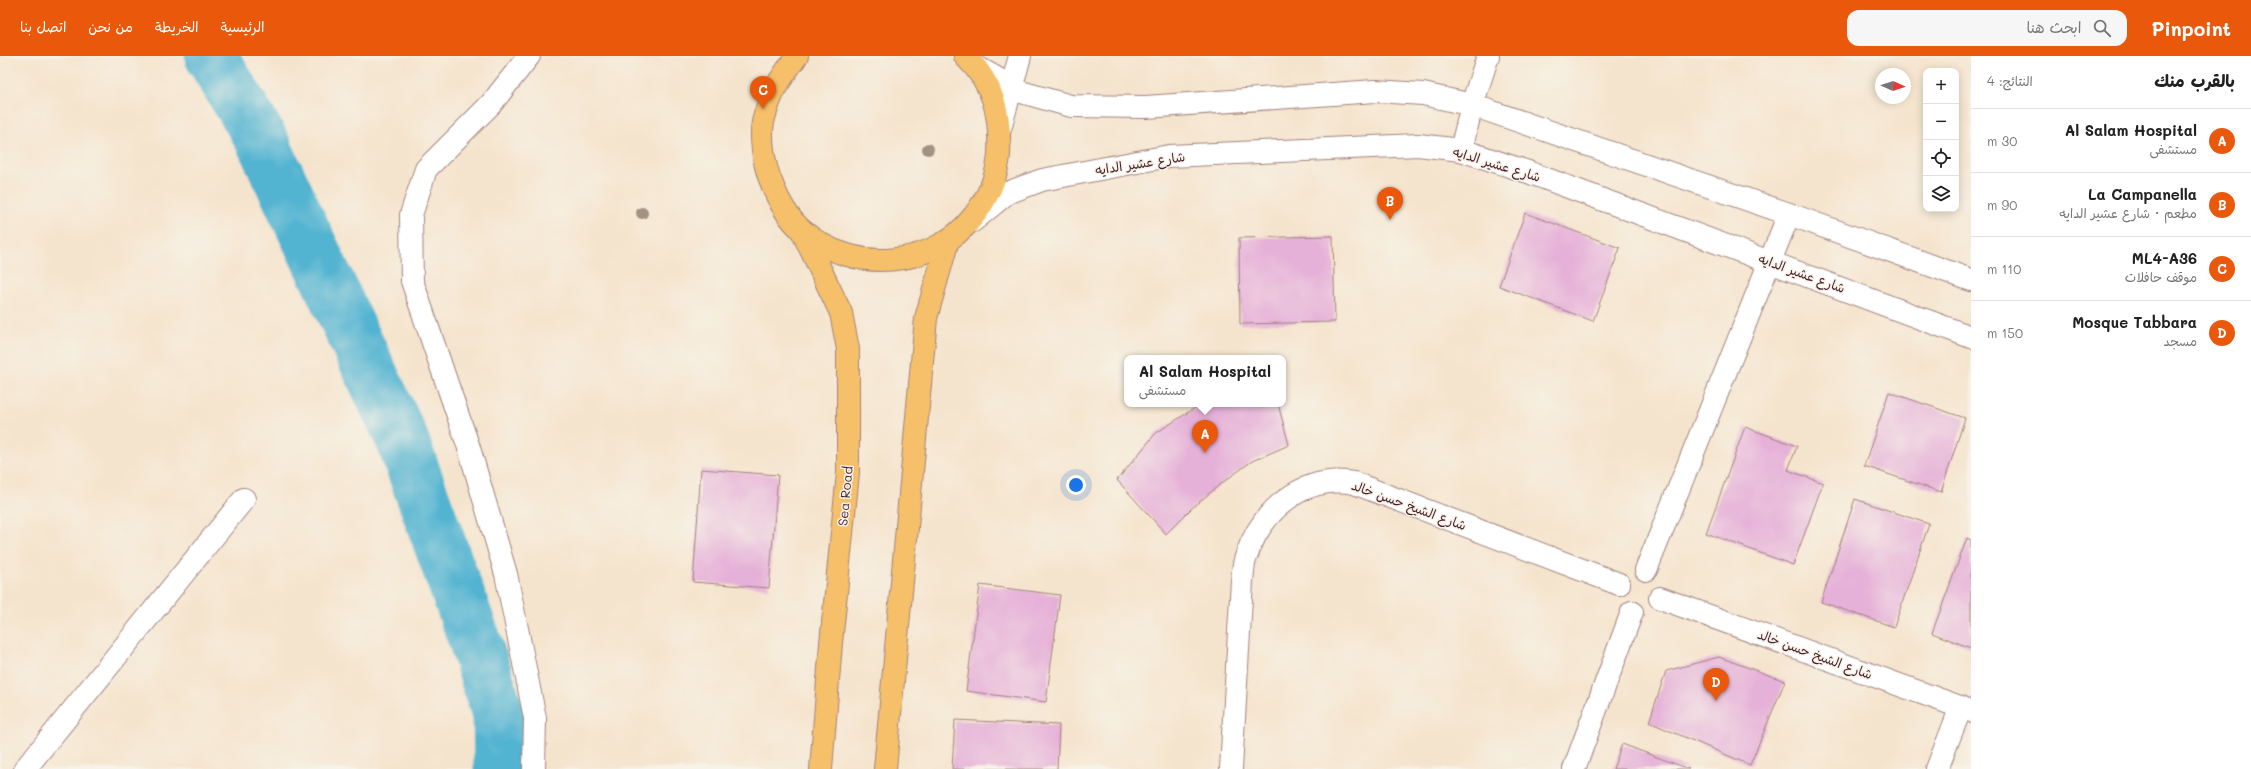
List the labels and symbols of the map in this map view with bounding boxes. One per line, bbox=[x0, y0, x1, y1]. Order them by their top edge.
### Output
north arrow bbox=[1875, 68, 1911, 104]
pin: C bbox=[750, 76, 776, 109]
street label: شارع عشير الدايه bbox=[1451, 142, 1543, 187]
street label: شارع عشير الدايه bbox=[1094, 147, 1186, 180]
pin: B bbox=[1377, 187, 1403, 220]
street label: شارع عشير الدايه bbox=[1756, 249, 1848, 298]
pin: A bbox=[1192, 420, 1218, 453]
street label: Sea Road bbox=[833, 465, 856, 527]
your location bbox=[1066, 475, 1086, 495]
street label: شارع الشيخ حسن خالد bbox=[1349, 476, 1469, 535]
street label: شارع الشيخ حسن خالد bbox=[1755, 625, 1875, 684]
pin: D bbox=[1703, 668, 1729, 701]

